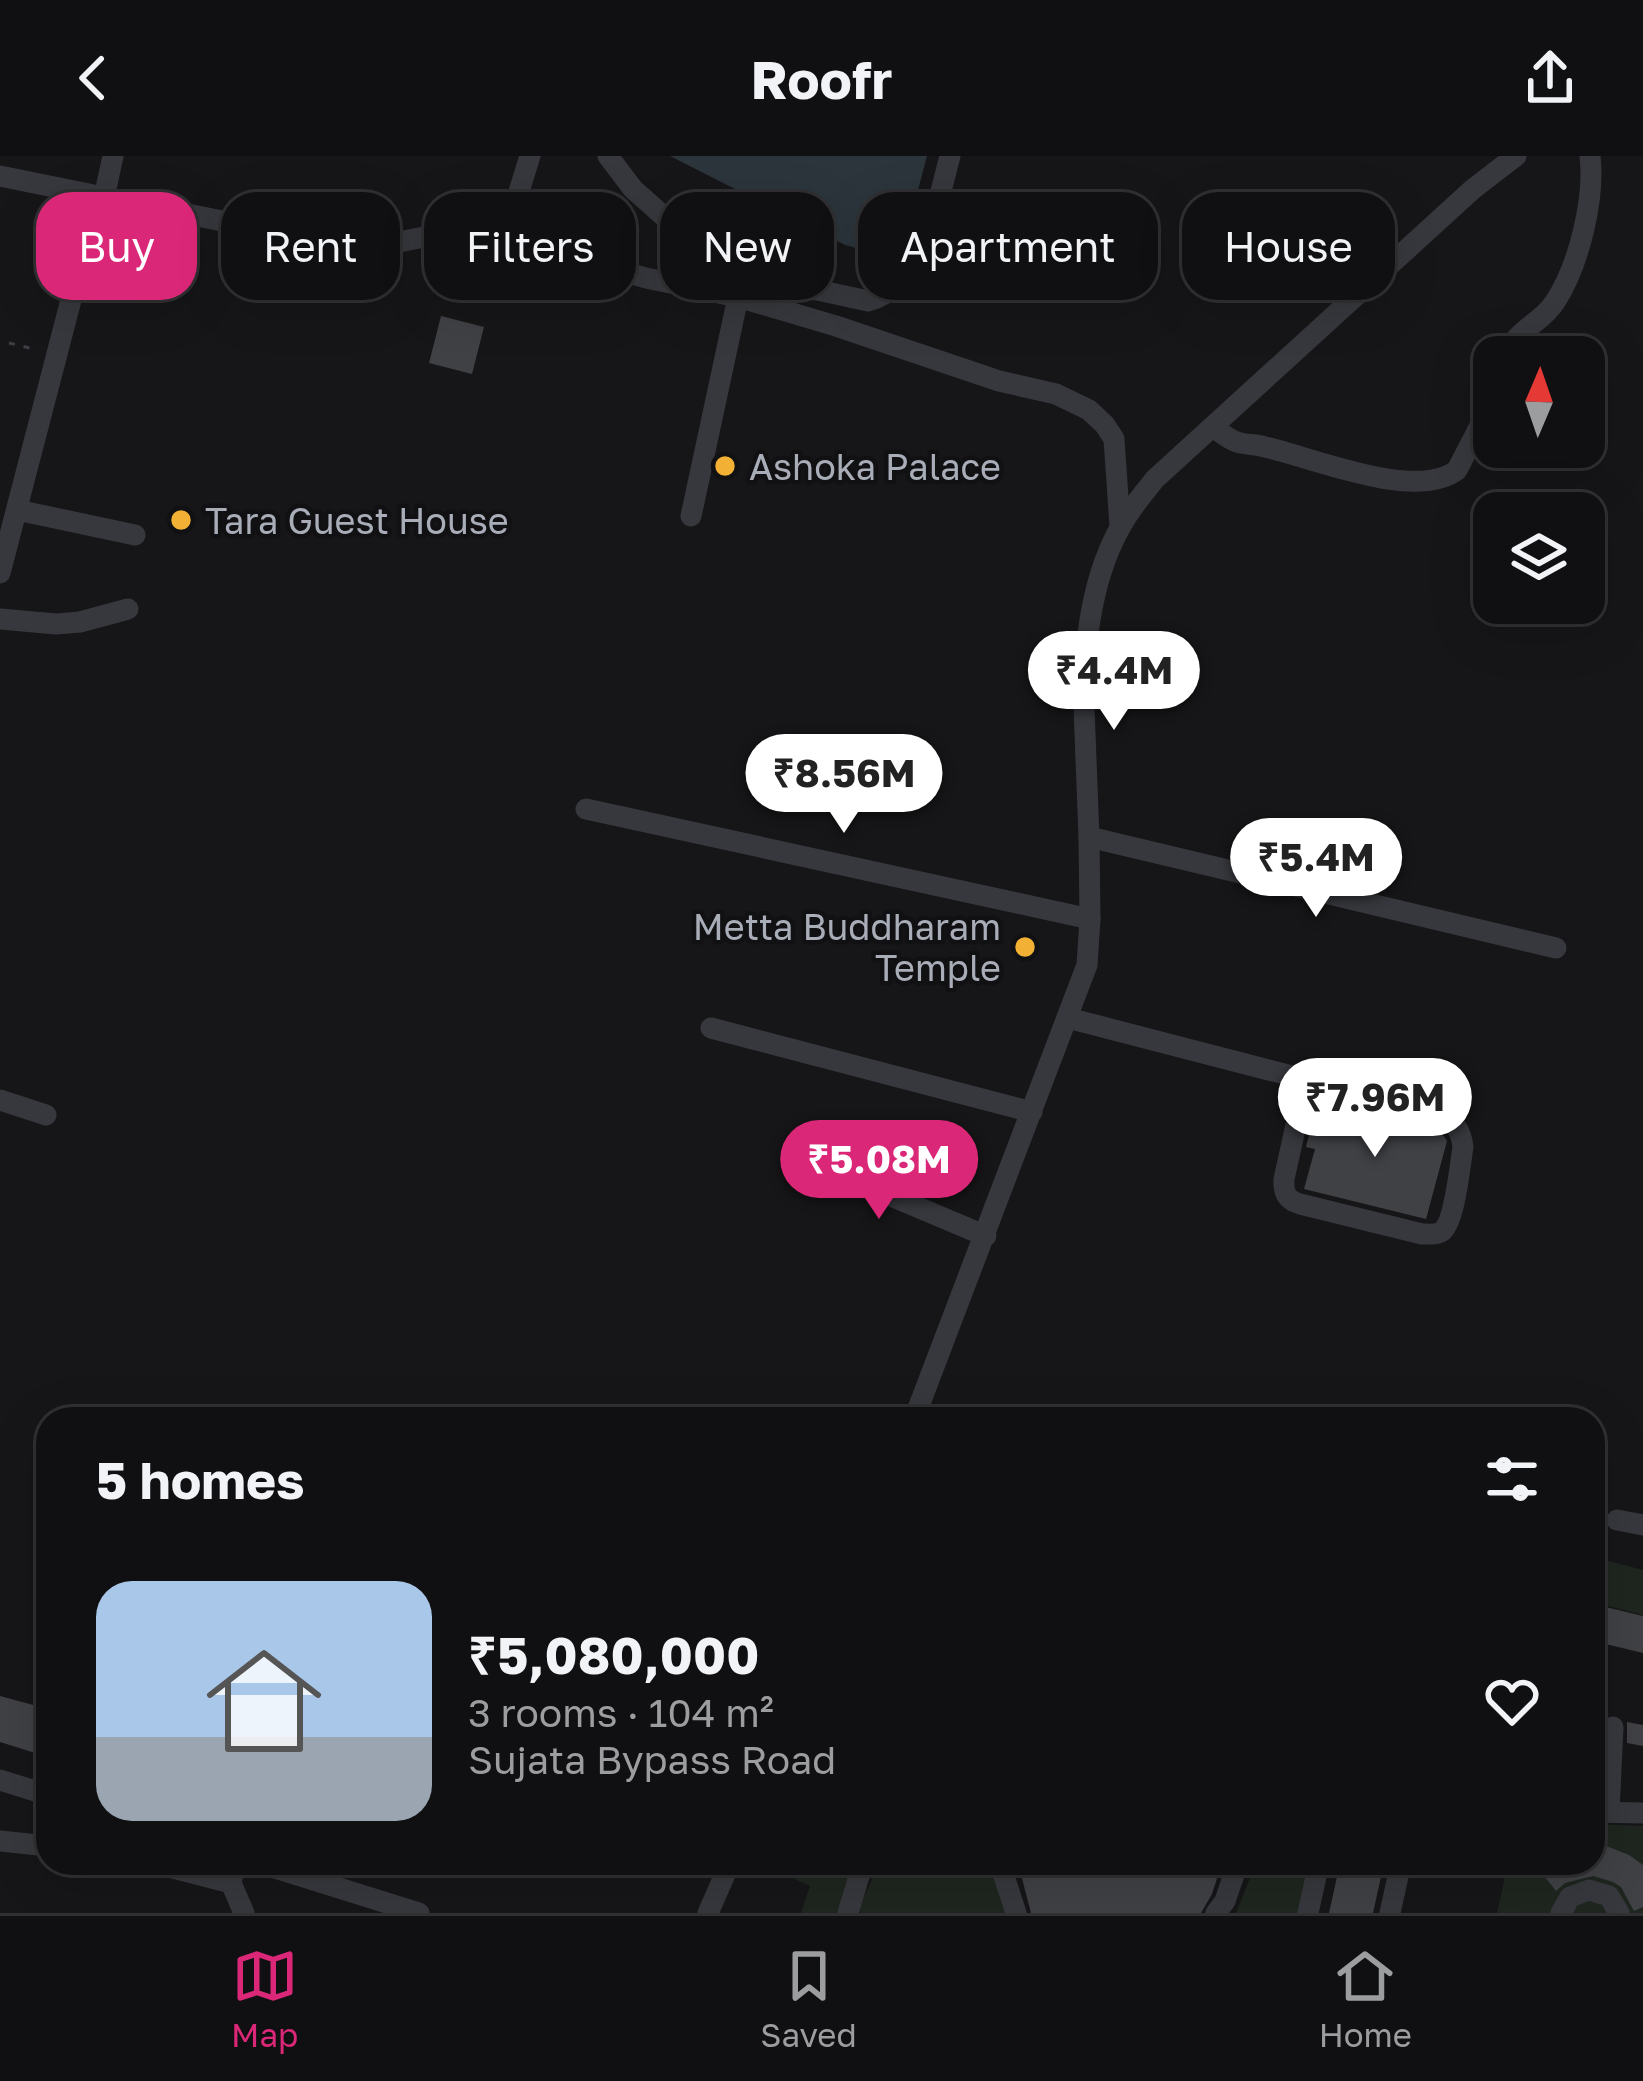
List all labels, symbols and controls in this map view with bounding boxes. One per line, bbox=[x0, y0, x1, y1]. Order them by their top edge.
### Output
icon: back bbox=[60, 45, 126, 111]
icon: share bbox=[1517, 45, 1583, 111]
text: Roofr bbox=[750, 46, 893, 111]
chip: Buy bbox=[36, 192, 197, 300]
chip: Rent bbox=[221, 192, 400, 300]
chip: Filters bbox=[424, 192, 636, 300]
chip: New bbox=[660, 192, 834, 300]
chip: Apartment bbox=[858, 192, 1158, 300]
chip: House bbox=[1182, 192, 1395, 300]
north arrow bbox=[1473, 336, 1605, 468]
map controls bbox=[1473, 336, 1605, 624]
place label: Ashoka Palace bbox=[749, 445, 1001, 488]
marker: Ashoka Palace bbox=[712, 453, 738, 479]
button: layers bbox=[1473, 492, 1605, 624]
place label: Tara Guest House bbox=[205, 499, 509, 542]
marker: Tara Guest House bbox=[168, 507, 194, 533]
pin: ₹4.4M bbox=[1030, 631, 1198, 733]
text: ₹4.4M bbox=[1055, 646, 1173, 693]
pin: ₹8.56M bbox=[746, 734, 942, 836]
text: ₹8.56M bbox=[772, 749, 916, 796]
pin: ₹5.4M bbox=[1232, 818, 1400, 920]
text: ₹5.4M bbox=[1257, 833, 1375, 880]
place label: Metta Buddharam Temple bbox=[693, 905, 1001, 989]
marker: Metta Buddharam Temple bbox=[1012, 934, 1038, 960]
pin: ₹7.96M bbox=[1277, 1058, 1473, 1160]
text: ₹7.96M bbox=[1305, 1073, 1445, 1120]
pin: ₹5.08M bbox=[781, 1120, 977, 1222]
text: ₹5.08M bbox=[807, 1135, 951, 1182]
icon: filters bbox=[1479, 1446, 1545, 1512]
text: 5 homes bbox=[96, 1449, 305, 1510]
text: ₹5,080,000 bbox=[468, 1624, 759, 1685]
icon: home bbox=[192, 1629, 336, 1773]
icon: heart bbox=[1479, 1668, 1545, 1734]
text: 3 rooms · 104 m² bbox=[468, 1689, 774, 1736]
text: Sujata Bypass Road bbox=[468, 1736, 836, 1783]
tab: Map bbox=[231, 1943, 298, 2054]
tab: Saved bbox=[760, 1943, 857, 2054]
tab: Home bbox=[1319, 1943, 1412, 2054]

